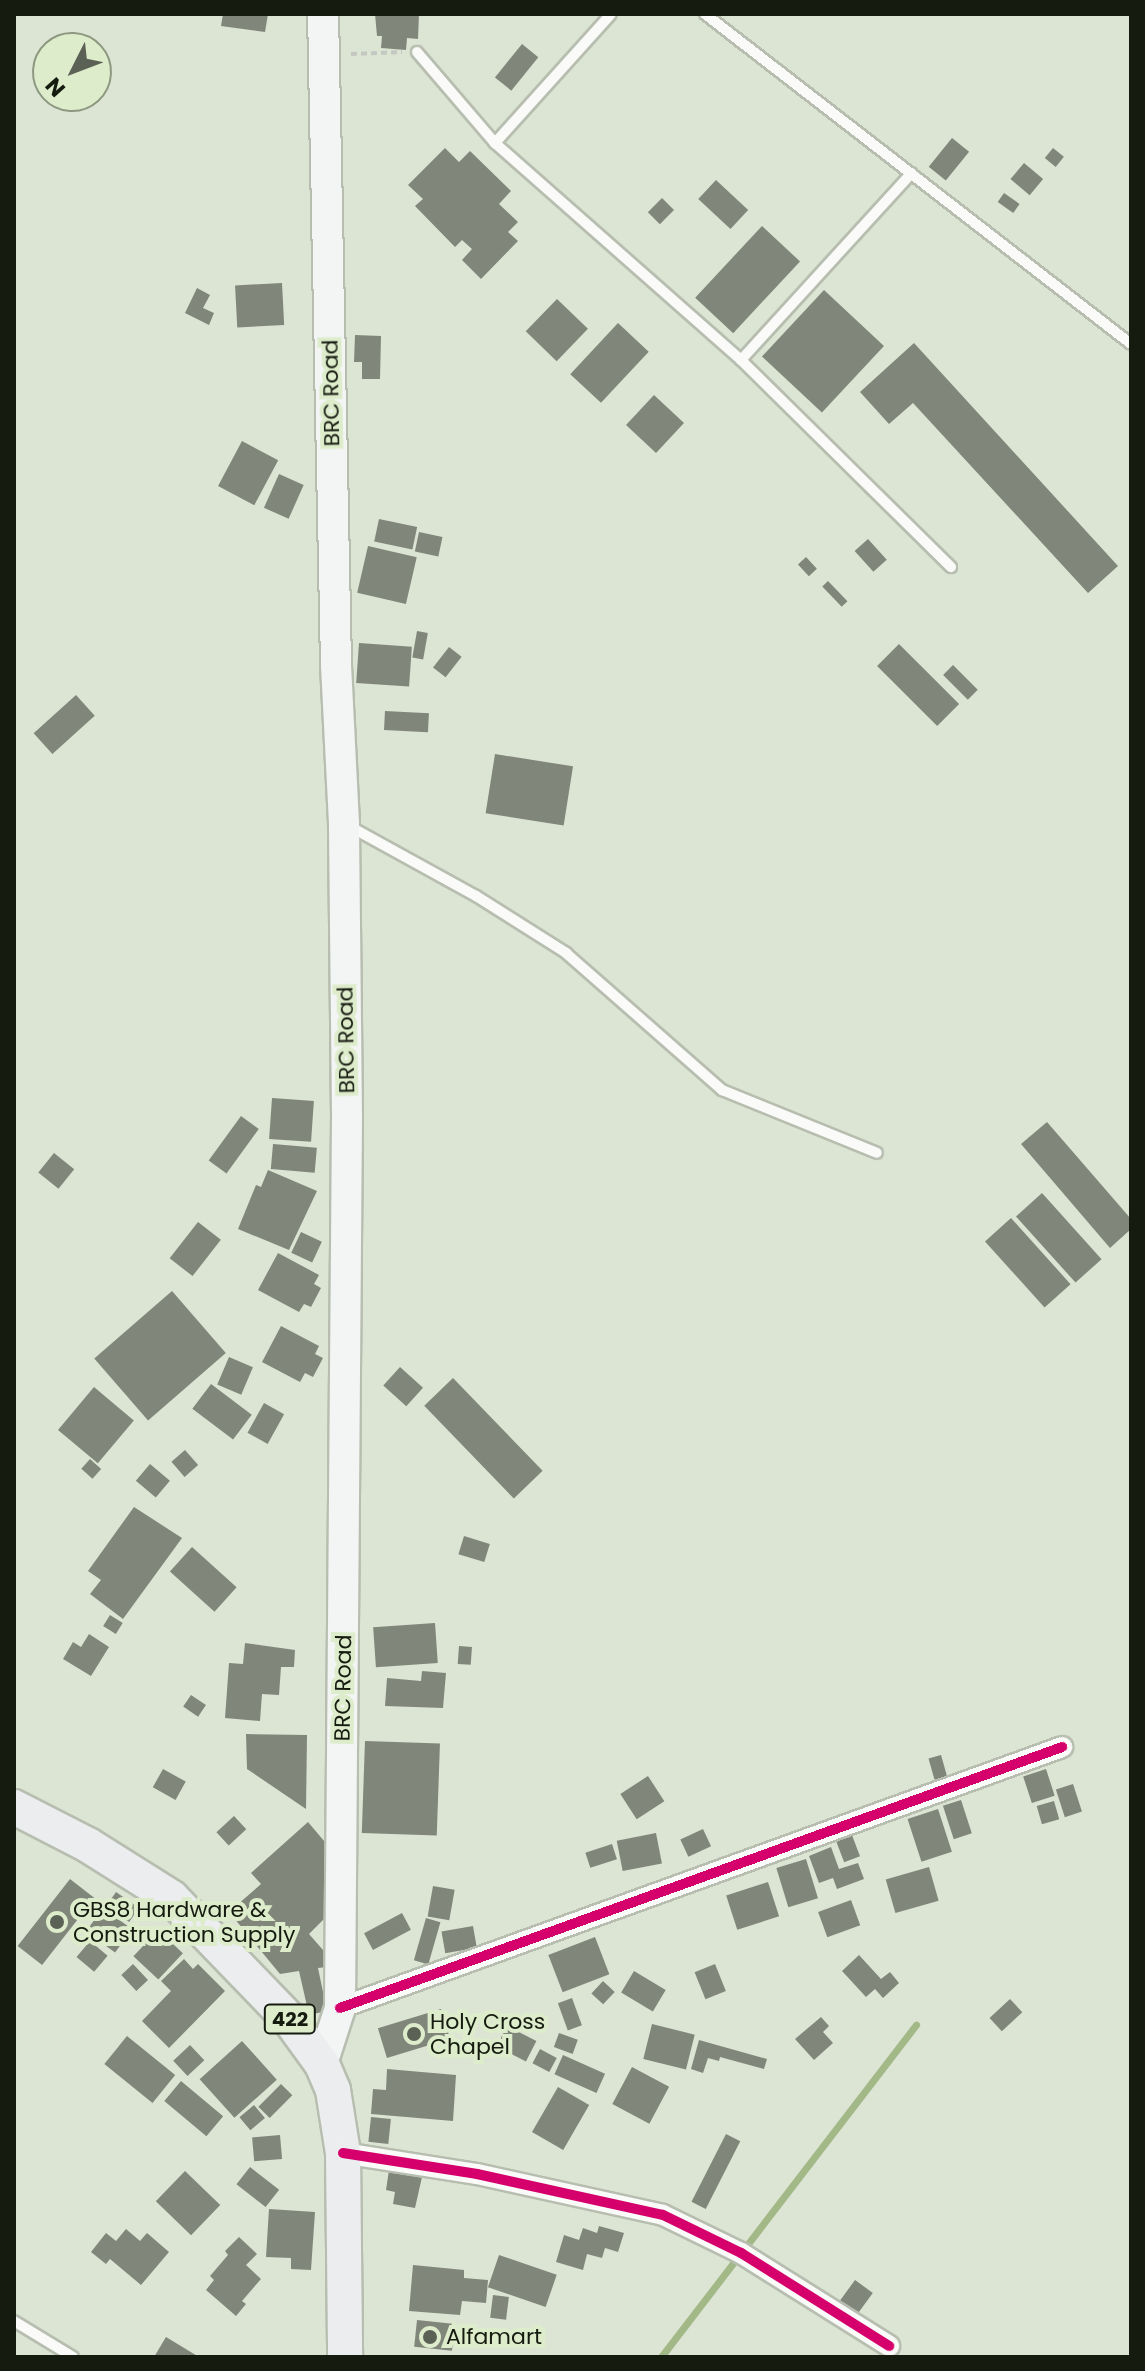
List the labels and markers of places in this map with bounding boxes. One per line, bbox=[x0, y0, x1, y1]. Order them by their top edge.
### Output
place label: GBS8 Hardware & Construction Supply bbox=[73, 1896, 295, 1948]
marker: GBS8 Hardware & Construction Supply bbox=[48, 1913, 66, 1931]
place label: Holy Cross Chapel bbox=[430, 2008, 545, 2060]
marker: Holy Cross Chapel bbox=[405, 2025, 423, 2043]
place label: Alfamart bbox=[446, 2324, 542, 2350]
marker: Alfamart bbox=[421, 2328, 439, 2346]

